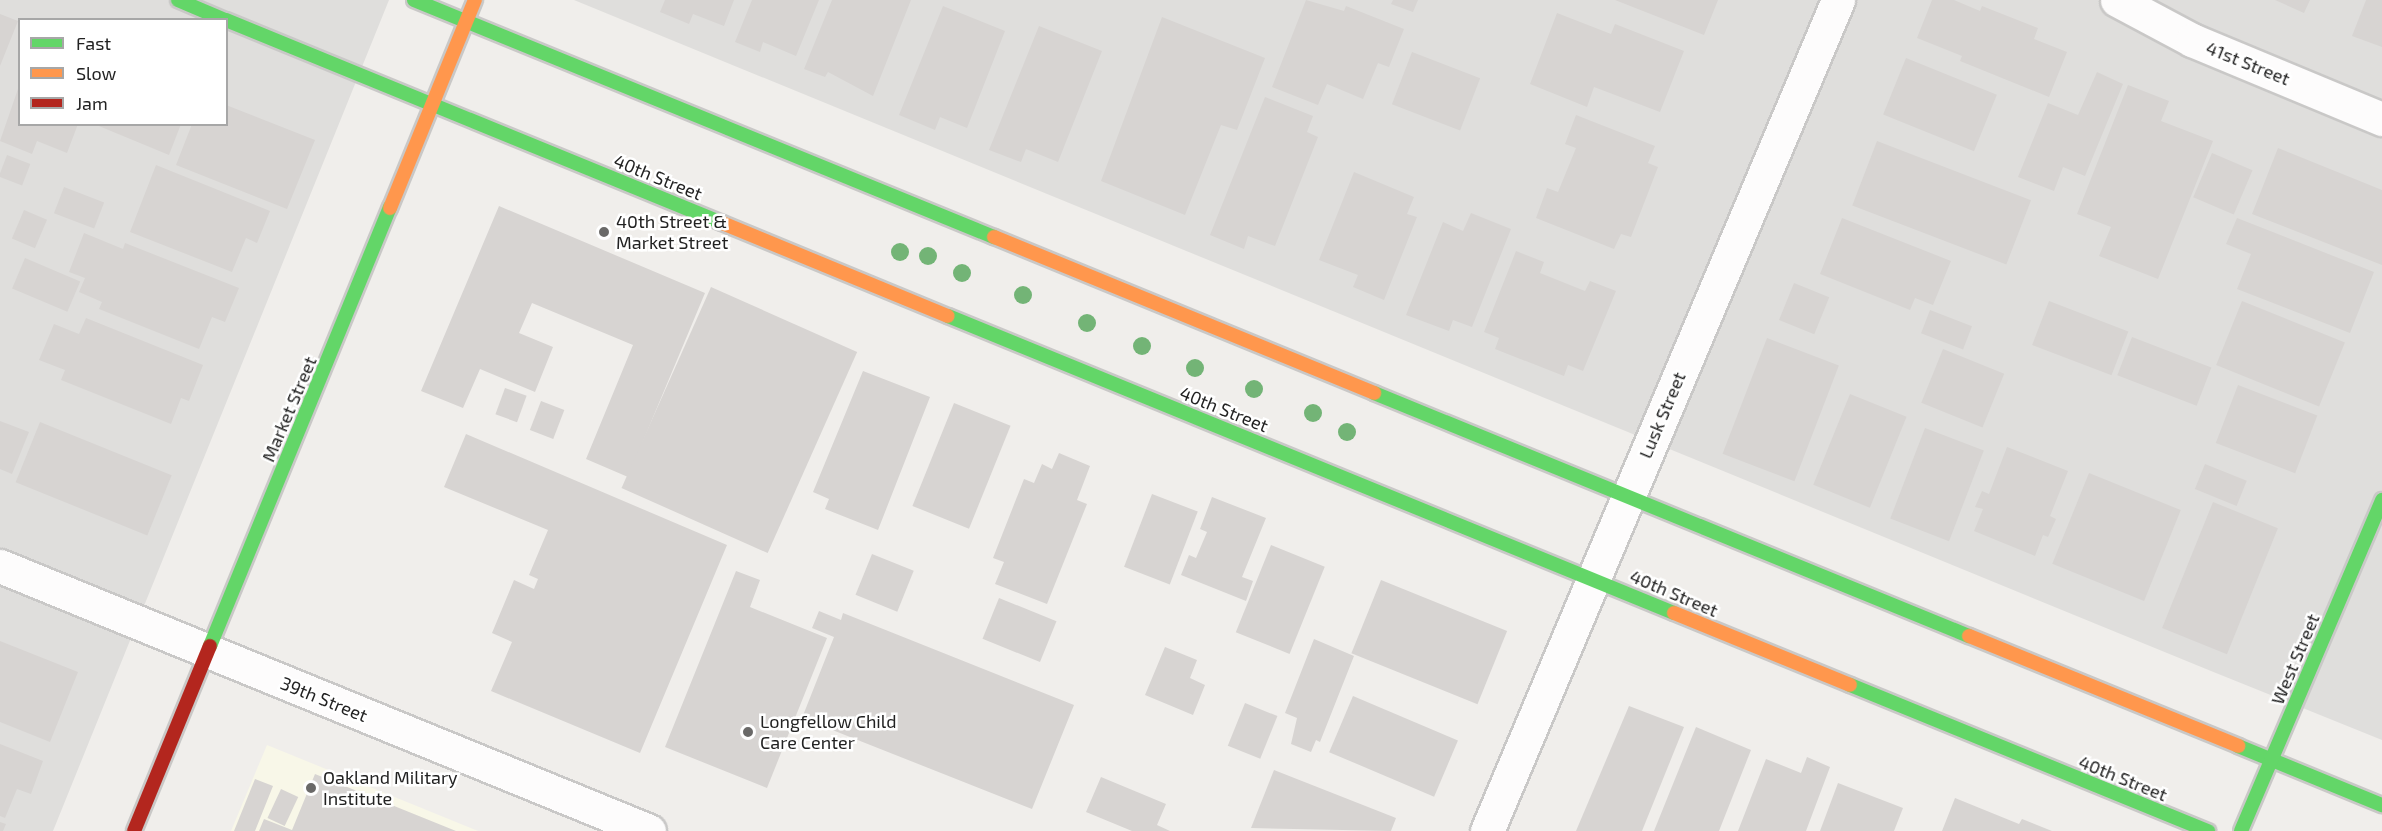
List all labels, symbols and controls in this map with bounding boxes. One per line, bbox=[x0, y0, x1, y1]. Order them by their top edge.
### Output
legend bbox=[18, 18, 228, 126]
text: Fast bbox=[76, 32, 111, 54]
street label: 41st Street bbox=[2203, 36, 2293, 90]
text: Slow bbox=[76, 62, 116, 84]
text: Jam bbox=[76, 92, 108, 114]
street label: 40th Street bbox=[611, 150, 705, 204]
place label: 40th Street & Market Street bbox=[616, 211, 728, 254]
marker: 40th Street & Market Street bbox=[597, 225, 611, 239]
street label: Market Street bbox=[257, 353, 321, 465]
street label: Lusk Street bbox=[1634, 369, 1690, 461]
street label: 40th Street bbox=[1177, 382, 1271, 436]
street label: 40th Street bbox=[1627, 565, 1721, 621]
street label: West Street bbox=[2266, 610, 2324, 708]
street label: 39th Street bbox=[277, 672, 371, 726]
place label: Longfellow Child Care Center bbox=[760, 711, 897, 754]
marker: Longfellow Child Care Center bbox=[741, 725, 755, 739]
street label: 40th Street bbox=[2076, 751, 2170, 805]
place label: Oakland Military Institute bbox=[323, 767, 458, 810]
marker: Oakland Military Institute bbox=[304, 781, 318, 795]

